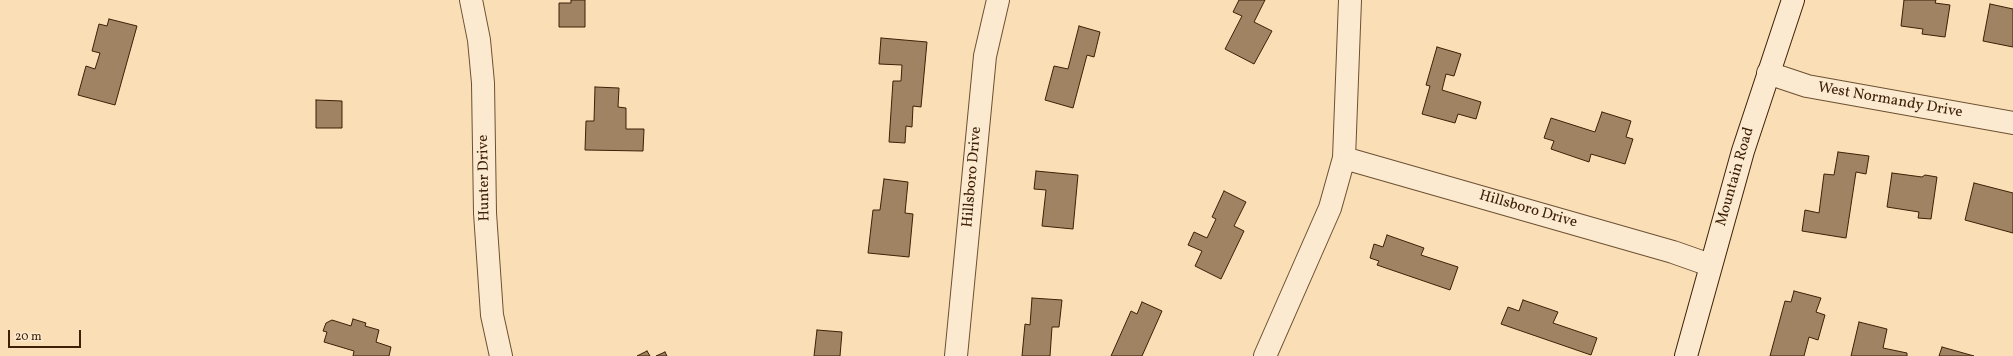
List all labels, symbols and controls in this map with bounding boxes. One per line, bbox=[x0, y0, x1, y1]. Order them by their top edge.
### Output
street label: West Normandy Drive bbox=[1816, 79, 1964, 123]
street label: Mountain Road bbox=[1713, 125, 1759, 229]
street label: Hillsboro Drive bbox=[960, 126, 986, 228]
street label: Hunter Drive bbox=[475, 134, 495, 222]
street label: Hillsboro Drive bbox=[1477, 187, 1579, 233]
scale bar bbox=[10, 322, 83, 348]
text: 20 m bbox=[15, 329, 42, 345]

